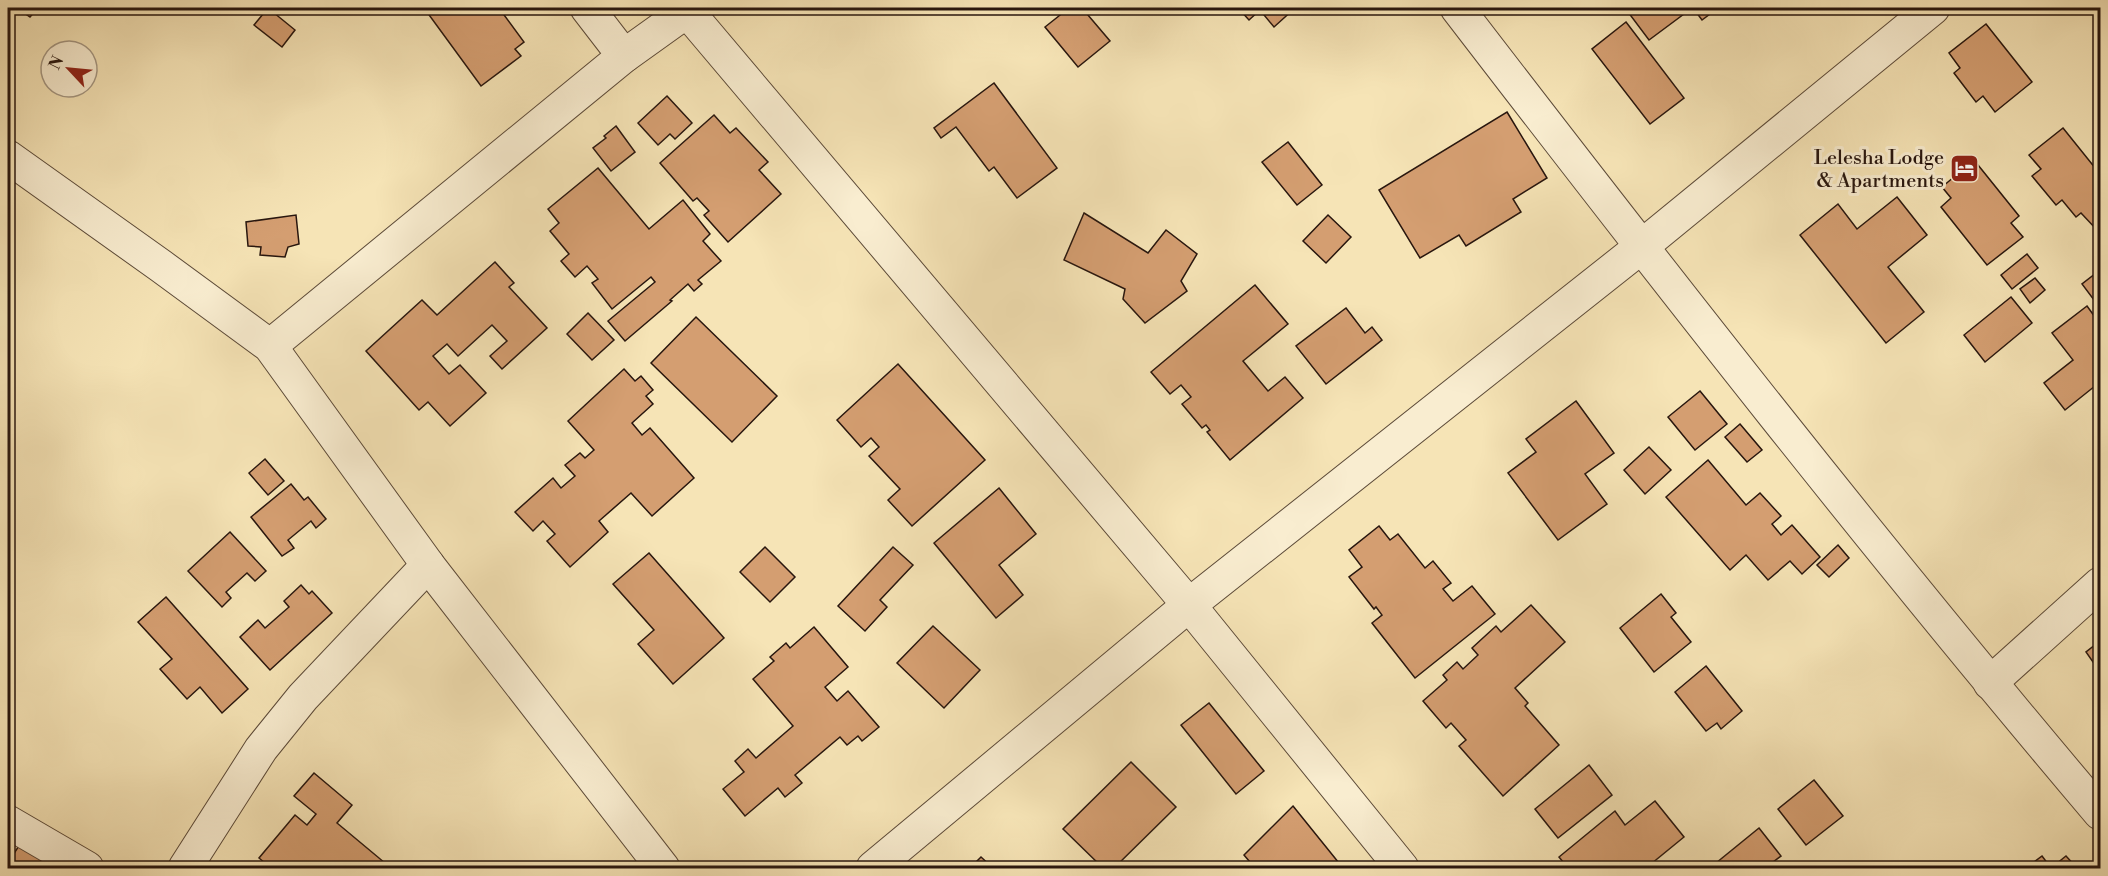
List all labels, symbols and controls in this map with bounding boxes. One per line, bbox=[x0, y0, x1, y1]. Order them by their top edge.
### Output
north arrow bbox=[39, 39, 99, 99]
text: N bbox=[45, 52, 68, 73]
place label: Lelesha Lodge & Apartments bbox=[1814, 146, 1944, 194]
hotel icon: Lelesha Lodge & Apartments bbox=[1949, 153, 1981, 185]

